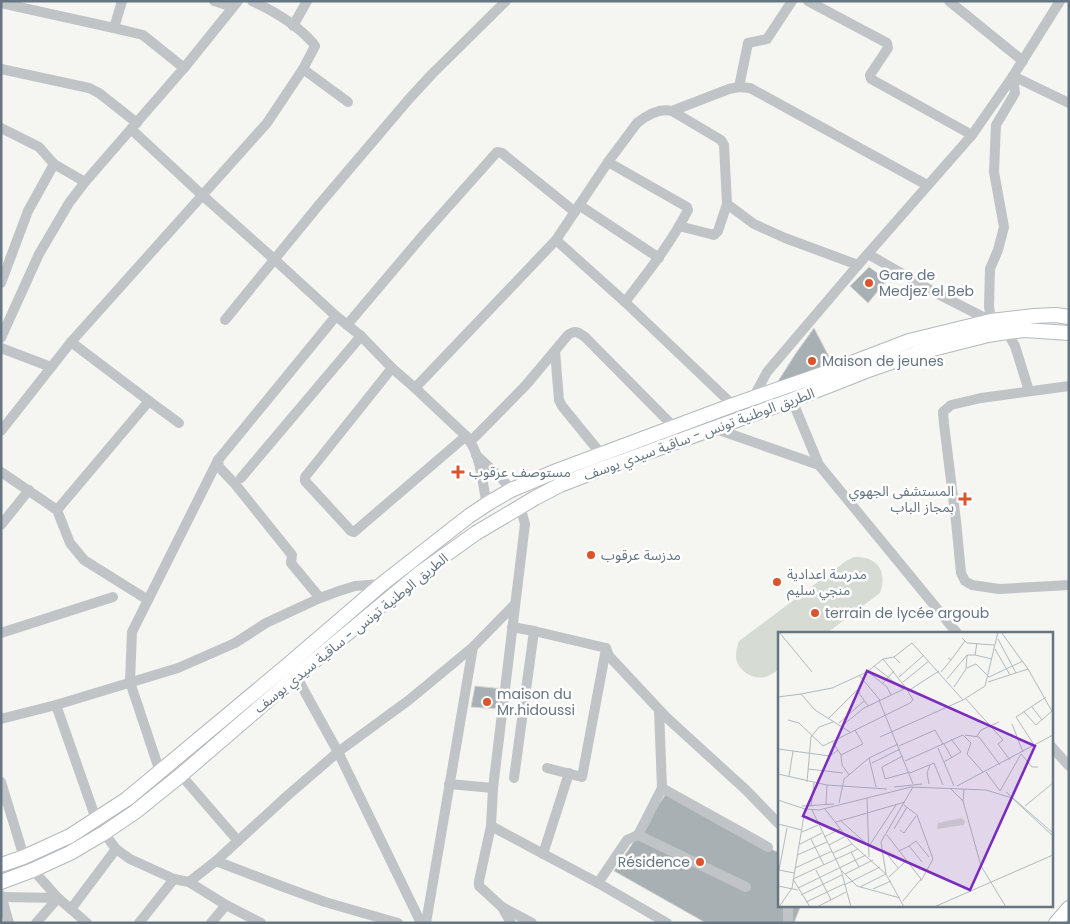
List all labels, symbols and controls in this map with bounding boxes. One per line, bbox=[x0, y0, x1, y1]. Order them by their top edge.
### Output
place label: Gare de Medjez el Beb bbox=[879, 265, 974, 301]
marker: Gare de Medjez el Beb bbox=[863, 277, 875, 289]
place label: Maison de jeunes bbox=[822, 351, 944, 371]
marker: Maison de jeunes bbox=[806, 355, 818, 367]
street label: الطريق الوطنية تونس - ساقية سيدي يوسف bbox=[581, 383, 818, 486]
place label: مستوصف عرقوب bbox=[469, 462, 571, 482]
marker: مستوصف عرقوب bbox=[451, 465, 465, 479]
place label: المستشفى الجهوي بمجاز الباب bbox=[849, 481, 954, 517]
marker: المستشفى الجهوي بمجاز الباب bbox=[958, 492, 972, 506]
place label: مدزسة عرقوب bbox=[601, 545, 681, 565]
street label: الطريق الوطنية تونس - ساقية سيدي يوسف bbox=[250, 548, 453, 719]
marker: مدزسة عرقوب bbox=[585, 549, 597, 561]
place label: مدرسة اعدادية منجي سليم bbox=[787, 564, 867, 601]
marker: مدرسة اعدادية منجي سليم bbox=[771, 576, 783, 588]
place label: terrain de lycée argoub bbox=[825, 603, 989, 623]
marker: terrain de lycée argoub bbox=[809, 607, 821, 619]
inset map bbox=[778, 632, 1052, 906]
place label: maison du Mr.hidoussi bbox=[497, 684, 575, 720]
marker: maison du Mr.hidoussi bbox=[481, 696, 493, 708]
place label: Résidence bbox=[618, 852, 690, 872]
marker: Résidence bbox=[694, 856, 706, 868]

